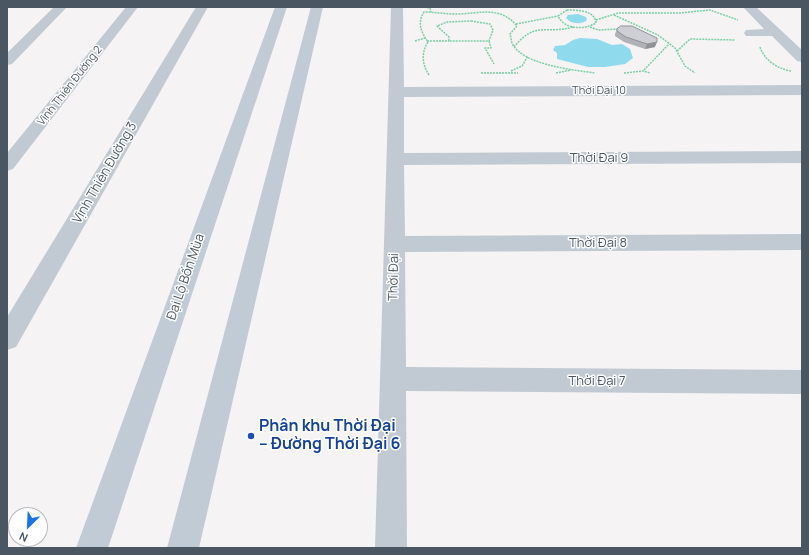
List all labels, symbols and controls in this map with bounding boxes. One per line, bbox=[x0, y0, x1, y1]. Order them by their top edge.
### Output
street label: Vịnh Thiên Đường 2 bbox=[35, 44, 105, 128]
street label: Thời Đại 10 bbox=[572, 84, 626, 98]
street label: Vịnh Thiên Đường 3 bbox=[70, 120, 140, 226]
street label: Thời Đại 9 bbox=[570, 150, 628, 166]
street label: Đại Lộ Bốn Mùa bbox=[164, 232, 208, 322]
street label: Thời Đại 8 bbox=[569, 235, 627, 251]
street label: Thời Đại bbox=[386, 253, 402, 301]
street label: Thời Đại 7 bbox=[568, 373, 626, 389]
place label: Phân khu Thời Đại – Đường Thời Đại 6 bbox=[259, 417, 401, 455]
marker: Phân khu Thời Đại – Đường Thời Đại 6 bbox=[246, 431, 256, 441]
north arrow bbox=[8, 507, 48, 547]
text: N bbox=[17, 529, 30, 546]

